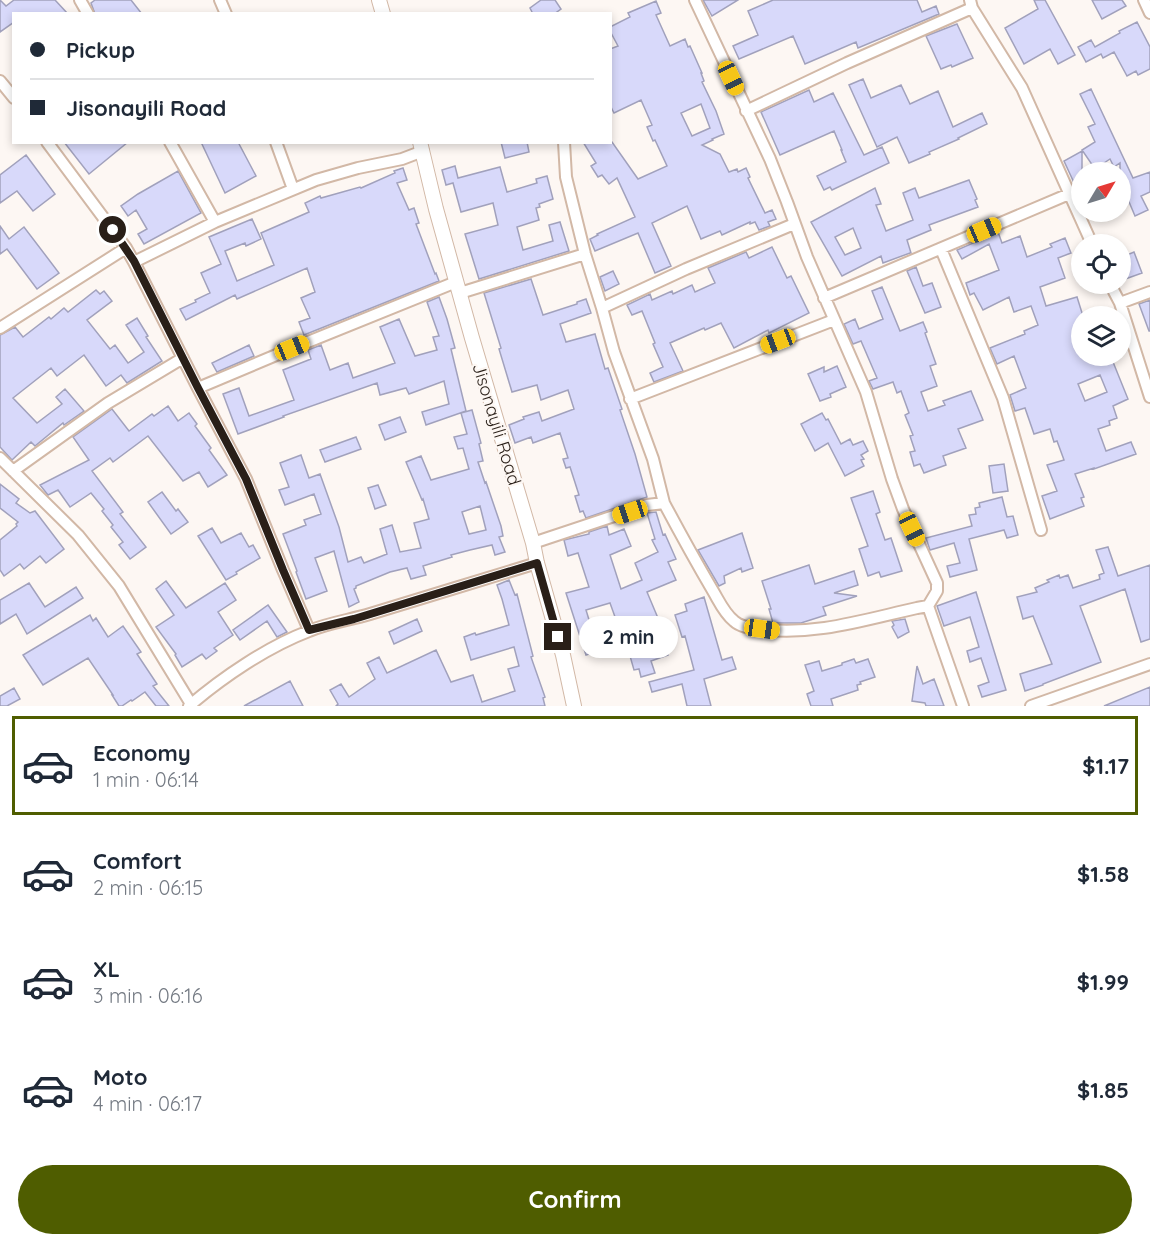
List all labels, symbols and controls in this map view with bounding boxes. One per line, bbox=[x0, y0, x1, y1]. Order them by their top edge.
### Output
text: Pickup bbox=[66, 36, 135, 64]
car bbox=[715, 58, 747, 98]
text: Jisonayili Road bbox=[66, 94, 226, 122]
north arrow bbox=[1071, 162, 1131, 222]
map controls bbox=[1071, 162, 1131, 366]
car bbox=[964, 215, 1004, 245]
route start bbox=[99, 216, 126, 243]
button: locate bbox=[1071, 234, 1131, 294]
button: layers bbox=[1071, 306, 1131, 366]
car bbox=[758, 326, 798, 356]
car bbox=[272, 333, 312, 363]
street label: Jisonayili Road bbox=[468, 360, 526, 488]
car bbox=[610, 498, 650, 526]
car bbox=[896, 509, 928, 549]
callout: 2 min bbox=[579, 616, 678, 658]
car bbox=[743, 618, 781, 640]
route end bbox=[544, 623, 571, 650]
text: 2 min bbox=[602, 624, 655, 649]
icon: car bbox=[21, 739, 75, 793]
text: Economy bbox=[93, 739, 191, 767]
text: $1.17 bbox=[1082, 752, 1129, 780]
text: 1 min · 06:14 bbox=[93, 767, 199, 792]
icon: car bbox=[21, 847, 75, 901]
text: Comfort bbox=[93, 847, 182, 875]
text: $1.58 bbox=[1077, 860, 1129, 888]
text: 2 min · 06:15 bbox=[93, 875, 203, 900]
icon: car bbox=[21, 955, 75, 1009]
text: XL bbox=[93, 955, 120, 983]
text: $1.99 bbox=[1077, 968, 1129, 996]
text: 3 min · 06:16 bbox=[93, 983, 202, 1008]
icon: car bbox=[21, 1063, 75, 1117]
text: Moto bbox=[93, 1063, 147, 1091]
text: $1.85 bbox=[1077, 1076, 1129, 1104]
text: 4 min · 06:17 bbox=[93, 1091, 202, 1116]
button: Confirm bbox=[18, 1165, 1132, 1234]

